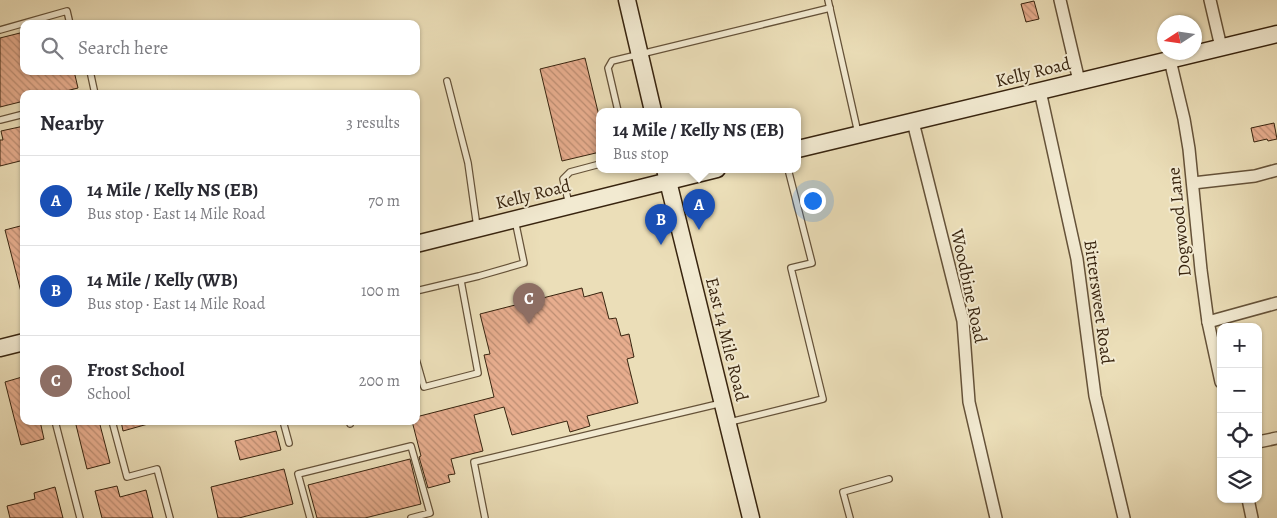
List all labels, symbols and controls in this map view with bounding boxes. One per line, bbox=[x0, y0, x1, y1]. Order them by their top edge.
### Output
north arrow bbox=[1157, 15, 1202, 60]
search box bbox=[20, 20, 420, 75]
icon: search bbox=[38, 34, 66, 62]
text: Search here bbox=[78, 35, 168, 61]
street label: Kelly Road bbox=[993, 51, 1073, 93]
popup bbox=[596, 108, 801, 173]
text: Nearby bbox=[40, 109, 103, 137]
text: 3 results bbox=[346, 112, 400, 134]
text: 14 Mile / Kelly NS (EB) bbox=[613, 117, 784, 143]
text: Bus stop bbox=[613, 143, 669, 165]
street label: Dogwood Lane bbox=[1161, 166, 1197, 278]
street label: Kelly Road bbox=[493, 173, 573, 215]
text: 14 Mile / Kelly NS (EB) bbox=[87, 177, 258, 203]
your location bbox=[800, 188, 826, 214]
pin: A bbox=[683, 189, 715, 230]
text: A bbox=[51, 190, 61, 212]
text: 70 m bbox=[368, 190, 400, 212]
text: Bus stop · East 14 Mile Road bbox=[87, 203, 265, 225]
pin: B bbox=[645, 204, 677, 245]
street label: Woodbine Road bbox=[945, 226, 993, 346]
street label: Bittersweet Road bbox=[1078, 238, 1120, 366]
text: 14 Mile / Kelly (WB) bbox=[87, 267, 238, 293]
street label: East 14 Mile Road bbox=[700, 275, 754, 404]
text: B bbox=[51, 280, 61, 302]
text: 100 m bbox=[361, 280, 400, 302]
pin: C bbox=[513, 283, 545, 324]
text: Bus stop · East 14 Mile Road bbox=[87, 293, 265, 315]
map controls bbox=[1217, 323, 1262, 503]
button: + bbox=[1217, 323, 1262, 368]
text: Frost School bbox=[87, 357, 184, 383]
button: − bbox=[1217, 368, 1262, 413]
text: C bbox=[51, 370, 61, 392]
text: 200 m bbox=[359, 370, 400, 392]
text: School bbox=[87, 383, 130, 405]
button: locate bbox=[1217, 413, 1262, 458]
button: layers bbox=[1217, 458, 1262, 503]

